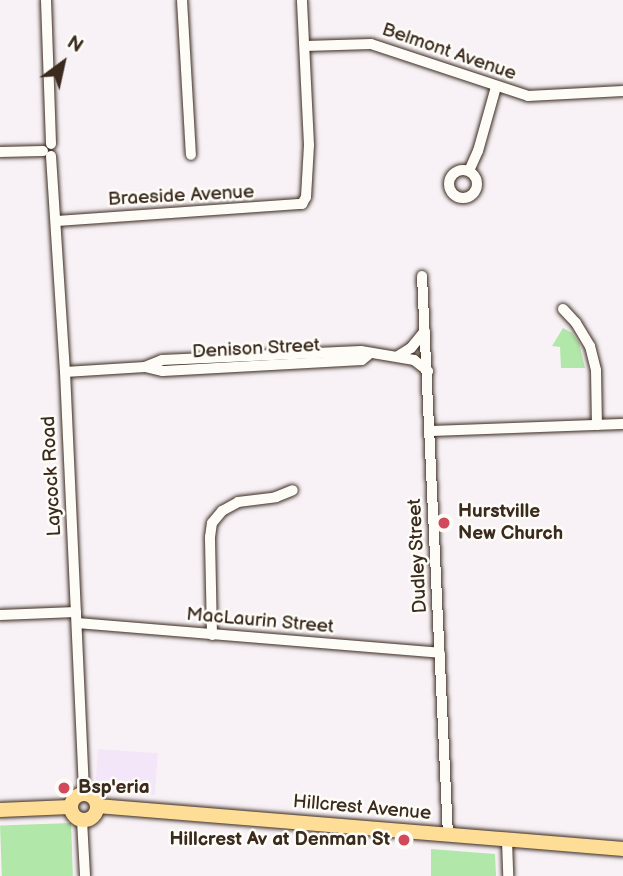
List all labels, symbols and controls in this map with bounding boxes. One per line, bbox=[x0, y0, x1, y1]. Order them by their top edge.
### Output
street label: Belmont Avenue bbox=[379, 18, 519, 86]
north arrow bbox=[28, 28, 98, 98]
text: N bbox=[62, 31, 87, 59]
street label: Braeside Avenue bbox=[107, 181, 255, 211]
street label: Denison Street bbox=[191, 334, 321, 364]
street label: Laycock Road bbox=[37, 415, 67, 537]
street label: Dudley Street bbox=[404, 497, 432, 615]
place label: Hurstville New Church bbox=[458, 501, 563, 545]
marker: Hurstville New Church bbox=[436, 515, 452, 531]
street label: MacLaurin Street bbox=[185, 603, 335, 639]
place label: Bsp'eria bbox=[78, 777, 150, 799]
marker: Bsp'eria bbox=[56, 780, 72, 796]
street label: Hillcrest Avenue bbox=[292, 791, 432, 825]
place label: Hillcrest Av at Denman St bbox=[169, 829, 390, 851]
marker: Hillcrest Av at Denman St bbox=[396, 832, 412, 848]

